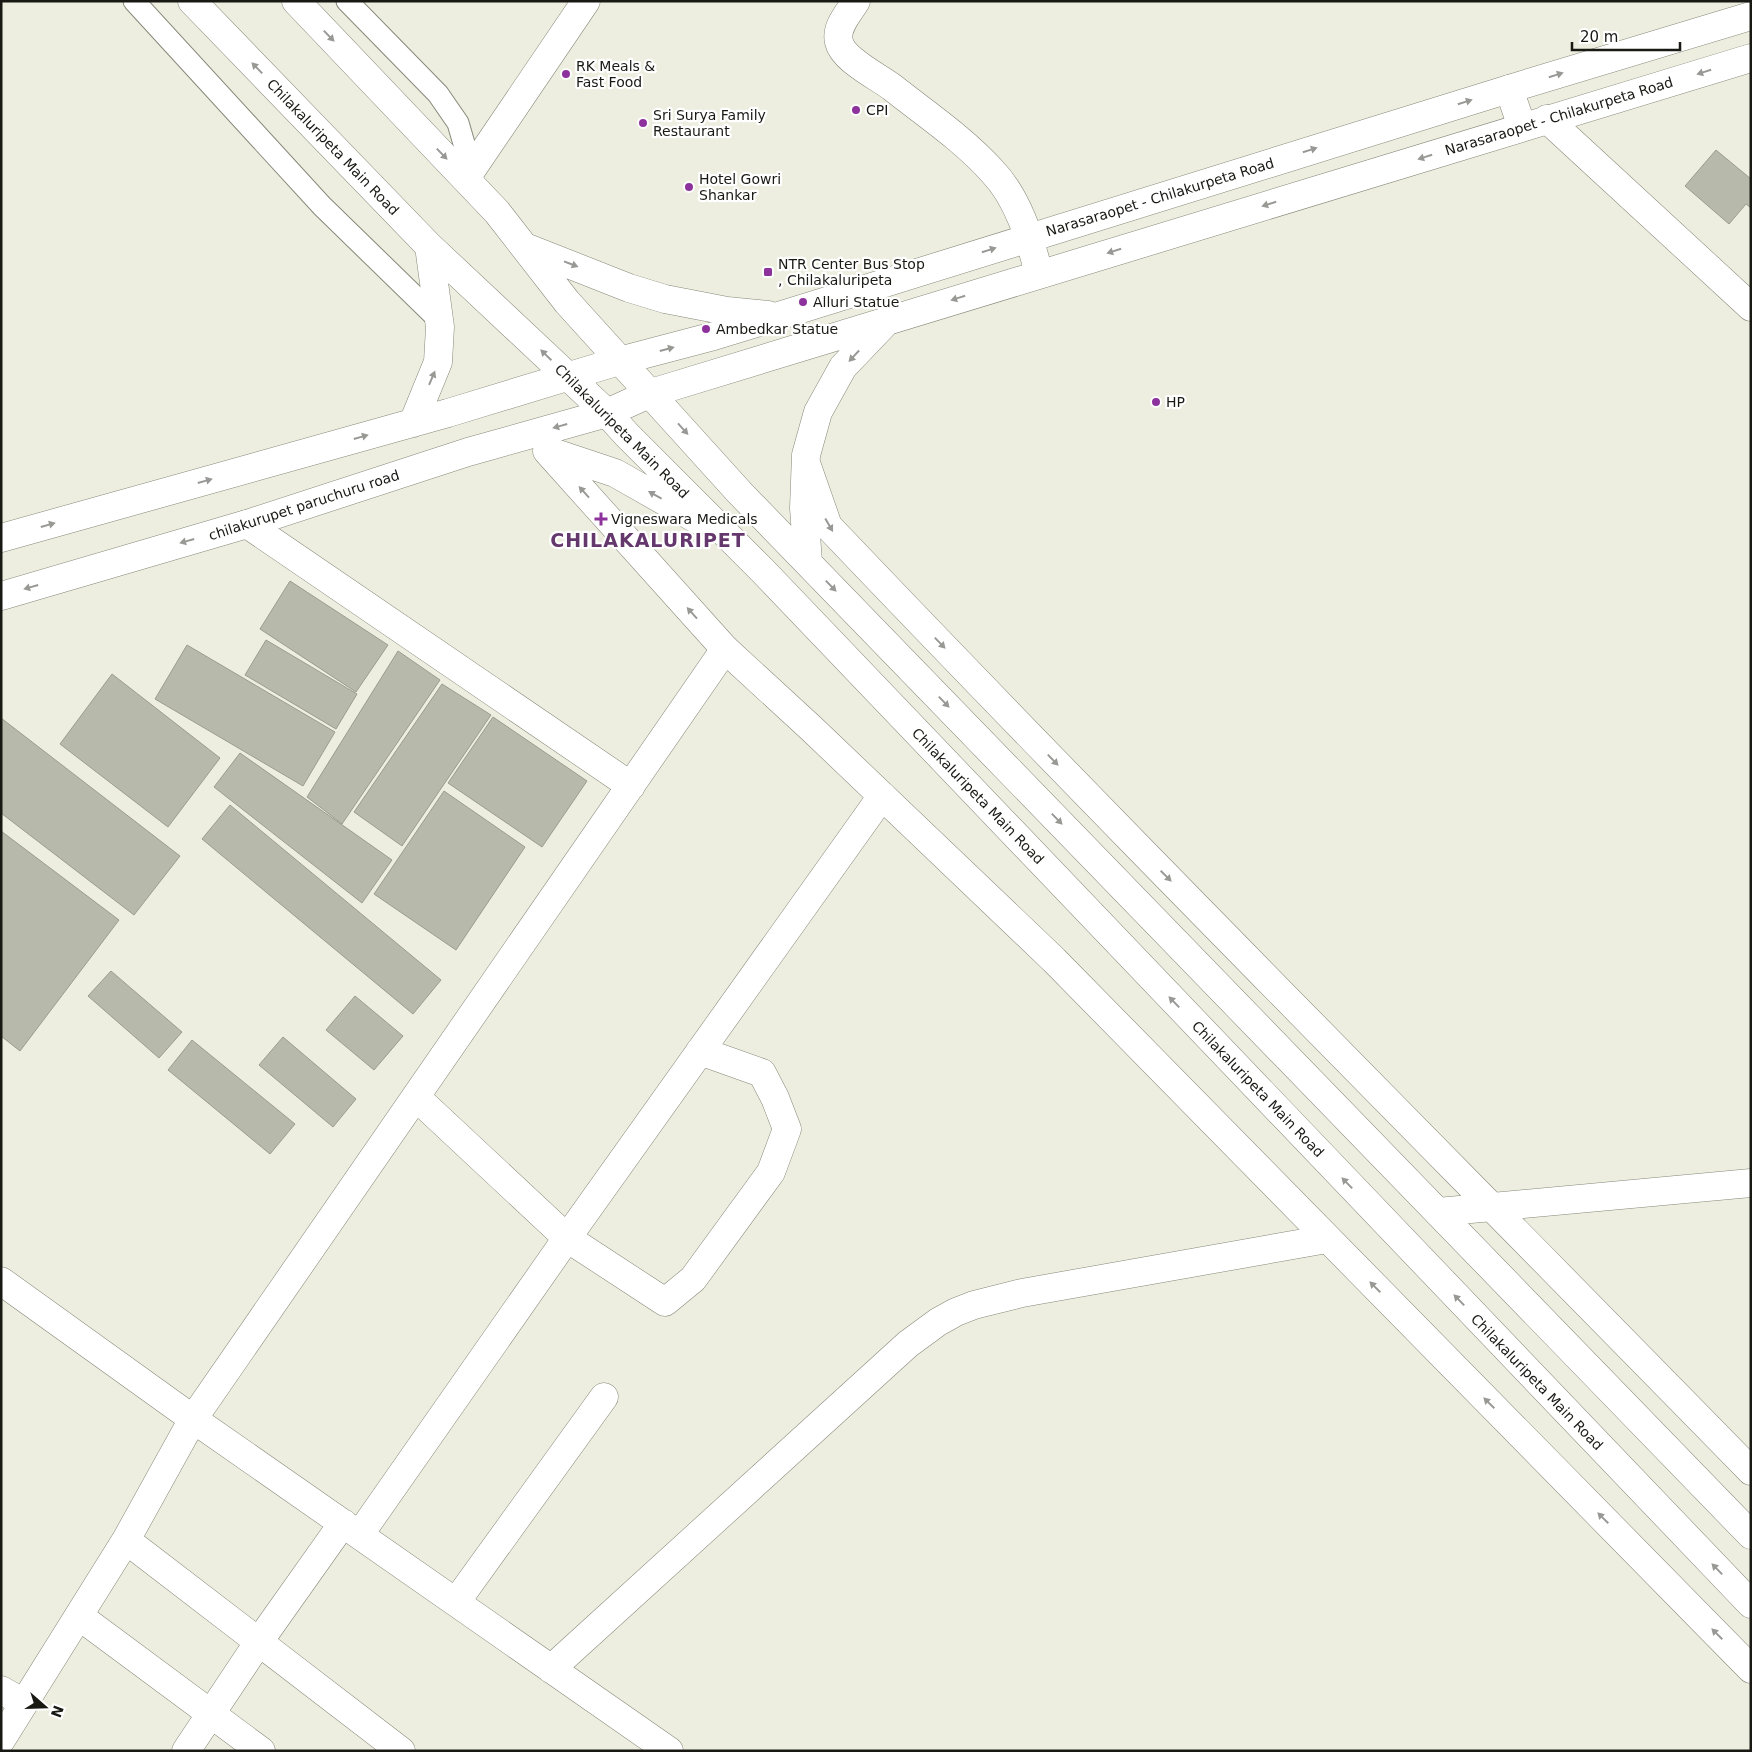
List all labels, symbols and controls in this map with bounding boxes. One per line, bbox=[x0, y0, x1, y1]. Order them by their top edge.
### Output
scale bar bbox=[1572, 20, 1680, 52]
text: 20 m bbox=[1580, 28, 1618, 46]
one-way arrow bbox=[323, 30, 335, 42]
place label: RK Meals & Fast Food bbox=[576, 58, 655, 90]
one-way arrow bbox=[251, 62, 263, 74]
marker: RK Meals & Fast Food bbox=[560, 68, 572, 80]
one-way arrow bbox=[1696, 69, 1711, 77]
one-way arrow bbox=[1548, 70, 1563, 78]
street label: Narasaraopet - Chilakurpeta Road bbox=[1443, 74, 1675, 158]
street label: Chilakaluripeta Main Road bbox=[264, 76, 402, 218]
one-way arrow bbox=[1458, 98, 1473, 106]
place label: CPI bbox=[866, 102, 888, 118]
marker: CPI bbox=[850, 104, 862, 116]
place label: Sri Surya Family Restaurant bbox=[653, 107, 766, 139]
marker: Sri Surya Family Restaurant bbox=[637, 117, 649, 129]
one-way arrow bbox=[1302, 146, 1317, 154]
one-way arrow bbox=[436, 148, 448, 160]
one-way arrow bbox=[1417, 153, 1432, 161]
street label: Narasaraopet - Chilakurpeta Road bbox=[1044, 155, 1276, 239]
place label: Hotel Gowri Shankar bbox=[699, 171, 781, 203]
marker: Hotel Gowri Shankar bbox=[683, 181, 695, 193]
one-way arrow bbox=[1262, 200, 1277, 208]
one-way arrow bbox=[982, 246, 997, 253]
one-way arrow bbox=[1106, 247, 1121, 255]
place label: NTR Center Bus Stop , Chilakaluripeta bbox=[778, 256, 925, 288]
one-way arrow bbox=[564, 260, 579, 268]
marker: NTR Center Bus Stop , Chilakaluripeta bbox=[762, 266, 774, 278]
place label: Alluri Statue bbox=[813, 294, 899, 310]
one-way arrow bbox=[951, 295, 966, 303]
marker: Alluri Statue bbox=[797, 296, 809, 308]
place label: Ambedkar Statue bbox=[716, 321, 838, 337]
marker: Ambedkar Statue bbox=[700, 323, 712, 335]
one-way arrow bbox=[659, 345, 674, 353]
one-way arrow bbox=[541, 349, 553, 361]
one-way arrow bbox=[848, 350, 860, 362]
street label: Chilakaluripeta Main Road bbox=[552, 361, 692, 501]
one-way arrow bbox=[428, 371, 436, 385]
place label: HP bbox=[1166, 394, 1185, 410]
marker: HP bbox=[1150, 396, 1162, 408]
one-way arrow bbox=[552, 422, 568, 430]
one-way arrow bbox=[678, 423, 689, 436]
one-way arrow bbox=[354, 433, 369, 441]
street label: chilakurupet paruchuru road bbox=[207, 467, 401, 543]
one-way arrow bbox=[197, 477, 212, 485]
one-way arrow bbox=[578, 486, 590, 498]
one-way arrow bbox=[648, 491, 661, 500]
place label: Vigneswara Medicals bbox=[611, 511, 758, 527]
marker: Vigneswara Medicals bbox=[595, 513, 607, 525]
one-way arrow bbox=[825, 518, 834, 531]
one-way arrow bbox=[41, 521, 56, 529]
district label: CHILAKALURIPET bbox=[550, 529, 746, 551]
one-way arrow bbox=[180, 538, 195, 546]
one-way arrow bbox=[825, 579, 837, 591]
one-way arrow bbox=[24, 583, 39, 591]
one-way arrow bbox=[687, 606, 698, 619]
one-way arrow bbox=[934, 637, 946, 649]
one-way arrow bbox=[938, 696, 950, 708]
street label: Chilakaluripeta Main Road bbox=[909, 725, 1047, 867]
one-way arrow bbox=[1046, 754, 1058, 766]
one-way arrow bbox=[1051, 813, 1063, 825]
one-way arrow bbox=[1160, 870, 1172, 882]
one-way arrow bbox=[1168, 996, 1180, 1008]
street label: Chilakaluripeta Main Road bbox=[1189, 1018, 1327, 1160]
one-way arrow bbox=[1341, 1177, 1353, 1189]
one-way arrow bbox=[1369, 1281, 1381, 1293]
one-way arrow bbox=[1453, 1294, 1465, 1306]
street label: Chilakaluripeta Main Road bbox=[1468, 1311, 1606, 1453]
one-way arrow bbox=[1483, 1397, 1495, 1409]
one-way arrow bbox=[1597, 1513, 1609, 1525]
one-way arrow bbox=[1711, 1563, 1723, 1575]
one-way arrow bbox=[1711, 1629, 1723, 1641]
north arrow bbox=[20, 1682, 70, 1732]
text: N bbox=[48, 1703, 67, 1720]

